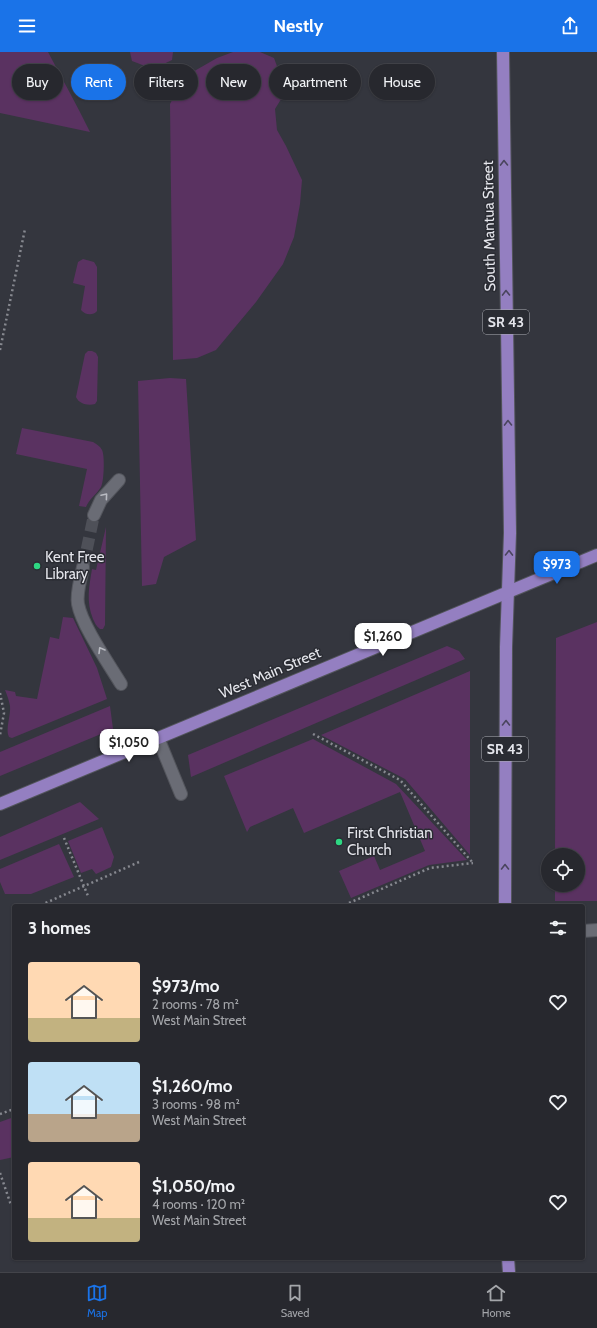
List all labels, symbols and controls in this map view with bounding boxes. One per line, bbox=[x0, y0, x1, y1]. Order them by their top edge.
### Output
icon: menu bbox=[16, 15, 38, 37]
text: Nestly bbox=[274, 15, 323, 37]
icon: share bbox=[559, 15, 581, 37]
chip: Buy bbox=[12, 64, 63, 100]
chip: Rent bbox=[71, 64, 126, 100]
chip: Filters bbox=[134, 64, 198, 100]
chip: New bbox=[206, 64, 261, 100]
chip: Apartment bbox=[269, 64, 361, 100]
chip: House bbox=[369, 64, 435, 100]
street label: South Mantua Street bbox=[479, 160, 499, 292]
one-way arrow bbox=[500, 160, 508, 166]
one-way arrow bbox=[502, 290, 510, 296]
road number: SR 43 bbox=[483, 310, 529, 334]
one-way arrow bbox=[504, 420, 512, 426]
one-way arrow bbox=[100, 494, 107, 501]
place label: Kent Free Library bbox=[45, 548, 105, 583]
one-way arrow bbox=[505, 550, 513, 556]
pin: $973 bbox=[533, 551, 581, 585]
text: $973 bbox=[543, 556, 571, 572]
marker: Kent Free Library bbox=[32, 561, 42, 571]
pin: $1,260 bbox=[350, 623, 416, 657]
text: $1,260 bbox=[364, 628, 402, 644]
street label: West Main Street bbox=[216, 643, 324, 703]
one-way arrow bbox=[98, 647, 105, 654]
one-way arrow bbox=[502, 720, 510, 726]
pin: $1,050 bbox=[96, 729, 162, 763]
text: $1,050 bbox=[109, 734, 149, 750]
road number: SR 43 bbox=[482, 737, 528, 761]
place label: First Christian Church bbox=[347, 824, 433, 859]
marker: First Christian Church bbox=[334, 837, 344, 847]
map controls bbox=[541, 848, 585, 892]
button: locate bbox=[541, 848, 585, 892]
one-way arrow bbox=[501, 864, 509, 870]
icon: filters bbox=[547, 917, 569, 939]
text: 3 homes bbox=[28, 918, 91, 938]
text: $973/mo bbox=[152, 976, 219, 996]
icon: home bbox=[60, 978, 108, 1026]
icon: heart bbox=[547, 991, 569, 1013]
text: 2 rooms · 78 m² bbox=[152, 996, 239, 1012]
text: West Main Street bbox=[152, 1012, 246, 1028]
text: $1,260/mo bbox=[152, 1076, 233, 1096]
icon: home bbox=[60, 1078, 108, 1126]
icon: heart bbox=[547, 1091, 569, 1113]
text: 3 rooms · 98 m² bbox=[152, 1096, 240, 1112]
text: West Main Street bbox=[152, 1112, 246, 1128]
text: $1,050/mo bbox=[152, 1176, 235, 1196]
icon: home bbox=[60, 1178, 108, 1226]
icon: heart bbox=[547, 1191, 569, 1213]
text: 4 rooms · 120 m² bbox=[152, 1196, 245, 1212]
text: West Main Street bbox=[152, 1212, 246, 1228]
tab: Map bbox=[86, 1282, 108, 1320]
tab: Saved bbox=[281, 1282, 309, 1320]
tab: Home bbox=[482, 1282, 511, 1320]

